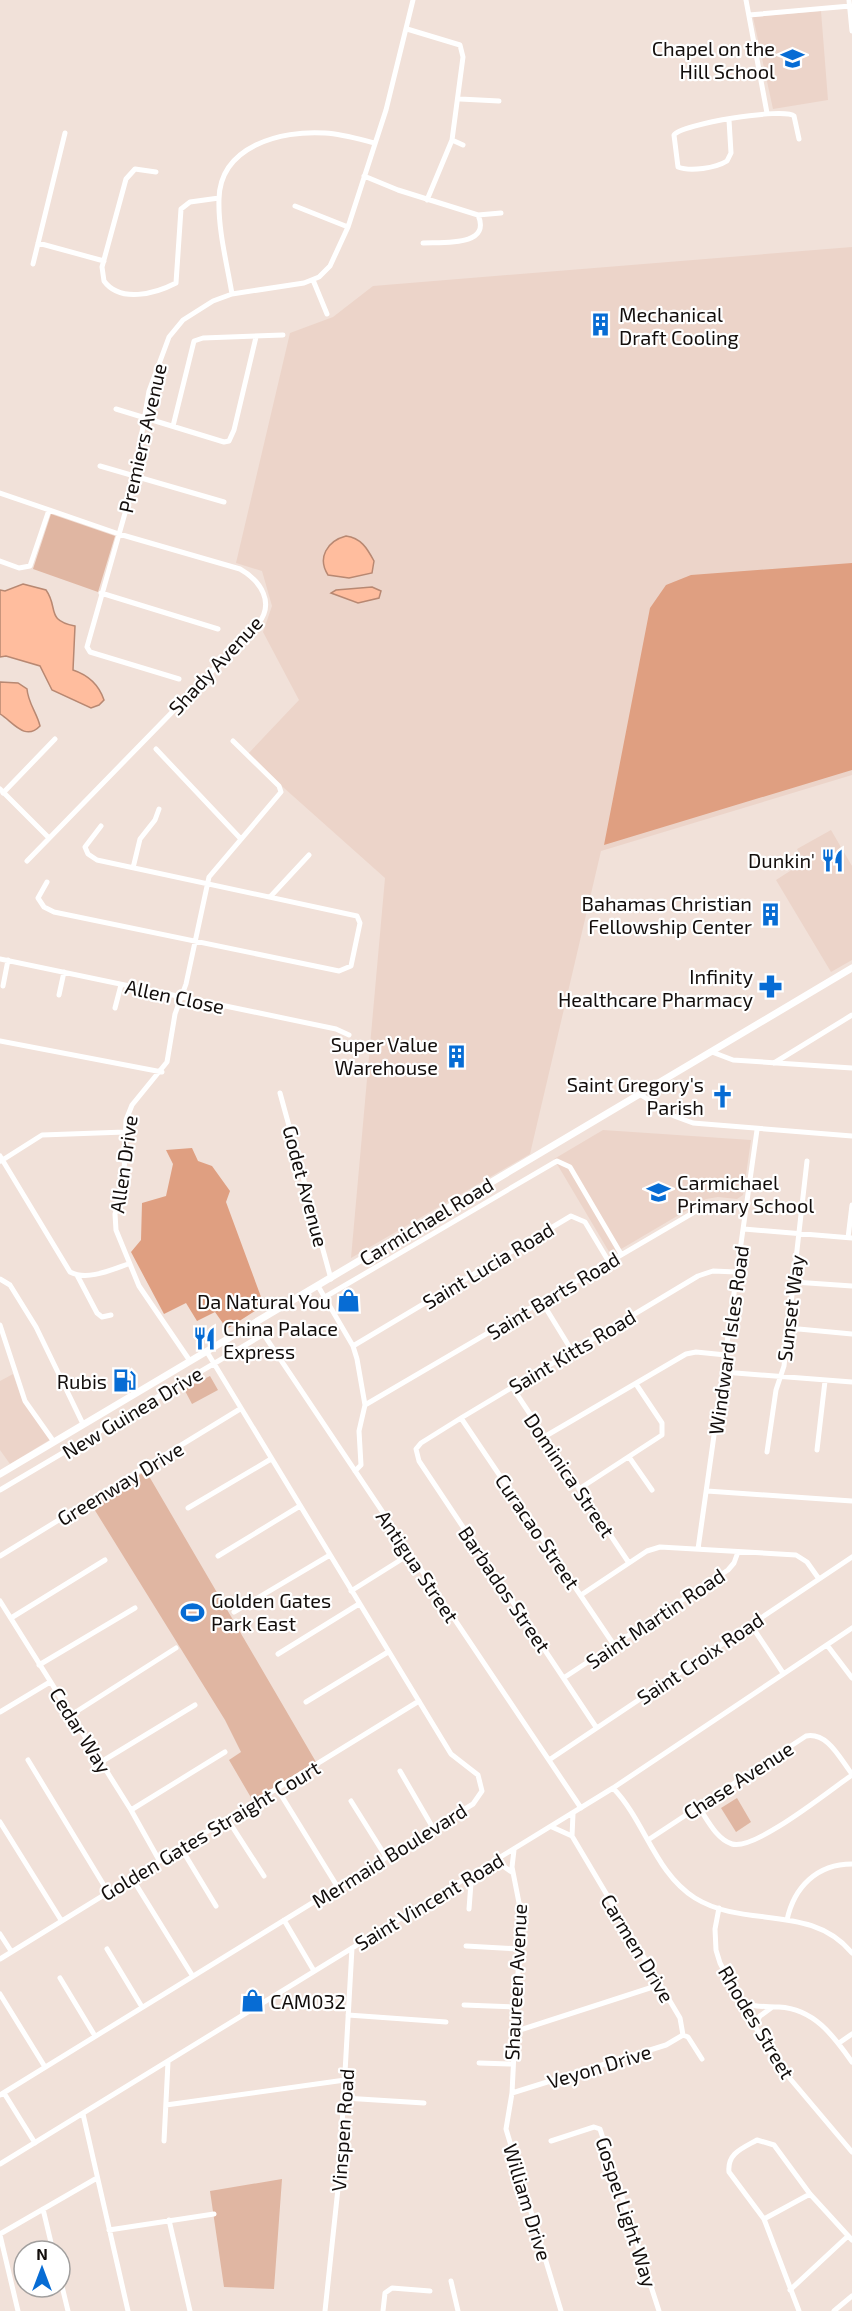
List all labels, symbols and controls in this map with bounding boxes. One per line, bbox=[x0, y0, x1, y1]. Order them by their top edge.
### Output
place label: Chapel on the Hill School bbox=[652, 36, 775, 83]
school or university icon: Chapel on the Hill School bbox=[780, 46, 806, 72]
place label: Mechanical Draft Cooling bbox=[619, 302, 739, 349]
building icon: Mechanical Draft Cooling bbox=[588, 312, 614, 338]
street label: Premiers Avenue bbox=[113, 361, 171, 515]
street label: Shady Avenue bbox=[163, 611, 267, 719]
restaurant icon: Dunkin' bbox=[820, 847, 846, 873]
place label: Dunkin' bbox=[748, 848, 815, 872]
place label: Bahamas Christian Fellowship Center bbox=[582, 891, 752, 938]
building icon: Bahamas Christian Fellowship Center bbox=[757, 901, 783, 927]
place label: Infinity Healthcare Pharmacy bbox=[558, 964, 753, 1011]
street label: Allen Close bbox=[123, 974, 227, 1018]
pharmacy icon: Infinity Healthcare Pharmacy bbox=[758, 974, 784, 1000]
place label: Super Value Warehouse bbox=[331, 1032, 438, 1079]
building icon: Super Value Warehouse bbox=[443, 1043, 469, 1069]
place label: Saint Gregory's Parish bbox=[567, 1072, 704, 1119]
church icon: Saint Gregory's Parish bbox=[709, 1083, 735, 1109]
street label: Allen Drive bbox=[104, 1113, 142, 1215]
street label: Godet Avenue bbox=[278, 1123, 334, 1249]
place label: Carmichael Primary School bbox=[677, 1170, 814, 1217]
street label: Carmichael Road bbox=[355, 1172, 497, 1270]
school or university icon: Carmichael Primary School bbox=[646, 1180, 672, 1206]
street label: Saint Lucia Road bbox=[418, 1216, 558, 1314]
street label: Windward Isles Road bbox=[703, 1244, 753, 1436]
street label: Saint Barts Road bbox=[482, 1246, 624, 1344]
street label: Sunset Way bbox=[772, 1253, 808, 1363]
shop icon: Da Natural You bbox=[336, 1288, 362, 1314]
place label: Da Natural You bbox=[197, 1289, 331, 1313]
street label: Saint Kitts Road bbox=[504, 1304, 640, 1398]
place label: China Palace Express bbox=[223, 1316, 338, 1363]
restaurant icon: China Palace Express bbox=[192, 1326, 218, 1352]
street label: New Guinea Drive bbox=[57, 1361, 207, 1463]
fuel station icon: Rubis bbox=[112, 1368, 138, 1394]
place label: Rubis bbox=[57, 1369, 107, 1393]
street label: Dominica Street bbox=[520, 1408, 621, 1542]
street label: Greenway Drive bbox=[53, 1436, 187, 1530]
street label: Curacao Street bbox=[491, 1469, 586, 1594]
street label: Antigua Street bbox=[372, 1505, 465, 1627]
street label: Barbados Street bbox=[454, 1521, 556, 1657]
street label: Saint Martin Road bbox=[581, 1563, 729, 1673]
place label: Golden Gates Park East bbox=[211, 1588, 331, 1635]
sports icon: Golden Gates Park East bbox=[180, 1599, 206, 1625]
street label: Saint Croix Road bbox=[632, 1607, 768, 1709]
street label: Cedar Way bbox=[45, 1683, 117, 1778]
street label: Chase Avenue bbox=[679, 1736, 797, 1824]
street label: Golden Gates Straight Court bbox=[96, 1755, 325, 1905]
street label: Mermaid Boulevard bbox=[307, 1798, 471, 1912]
street label: Saint Vincent Road bbox=[350, 1847, 508, 1955]
street label: Carmen Drive bbox=[596, 1889, 680, 2007]
street label: Shaureen Avenue bbox=[499, 1903, 531, 2061]
street label: Rhodes Street bbox=[714, 1961, 800, 2083]
shop icon: CAM032 bbox=[239, 1988, 265, 2014]
place label: CAM032 bbox=[270, 1989, 346, 2013]
street label: Veyon Drive bbox=[544, 2039, 654, 2093]
street label: Vinspen Road bbox=[326, 2068, 358, 2192]
street label: Gospel Light Way bbox=[591, 2134, 663, 2290]
street label: William Drive bbox=[499, 2141, 557, 2263]
north arrow bbox=[12, 2239, 72, 2299]
text: N bbox=[36, 2244, 48, 2263]

